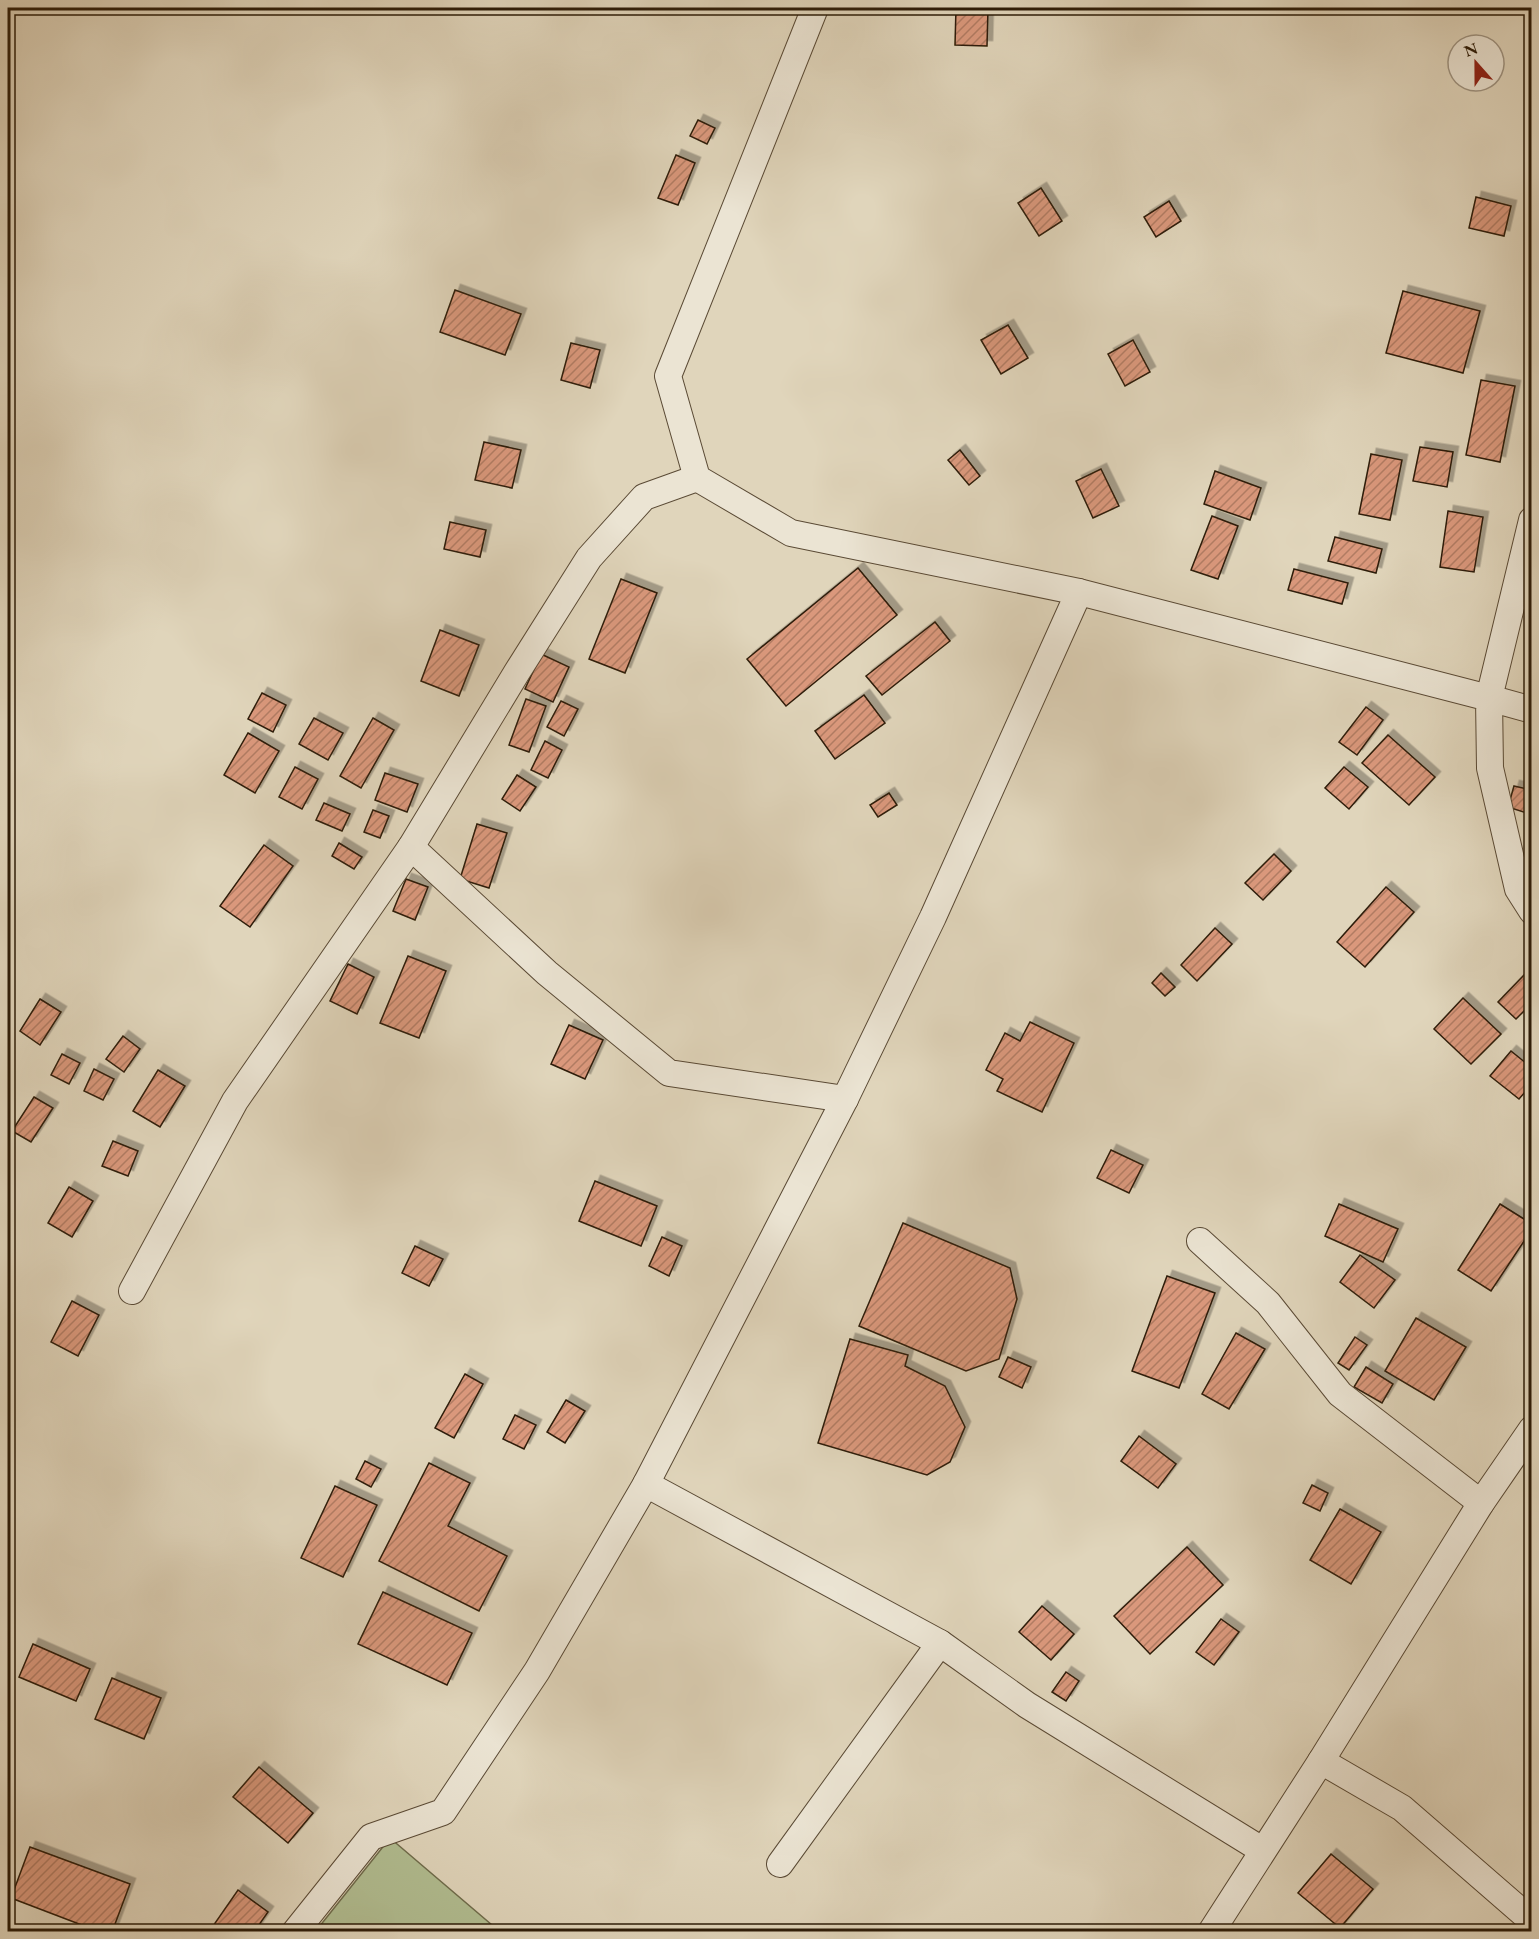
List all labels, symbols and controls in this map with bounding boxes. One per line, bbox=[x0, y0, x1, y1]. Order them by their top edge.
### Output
north arrow bbox=[1446, 33, 1506, 93]
text: N bbox=[1461, 37, 1481, 62]

